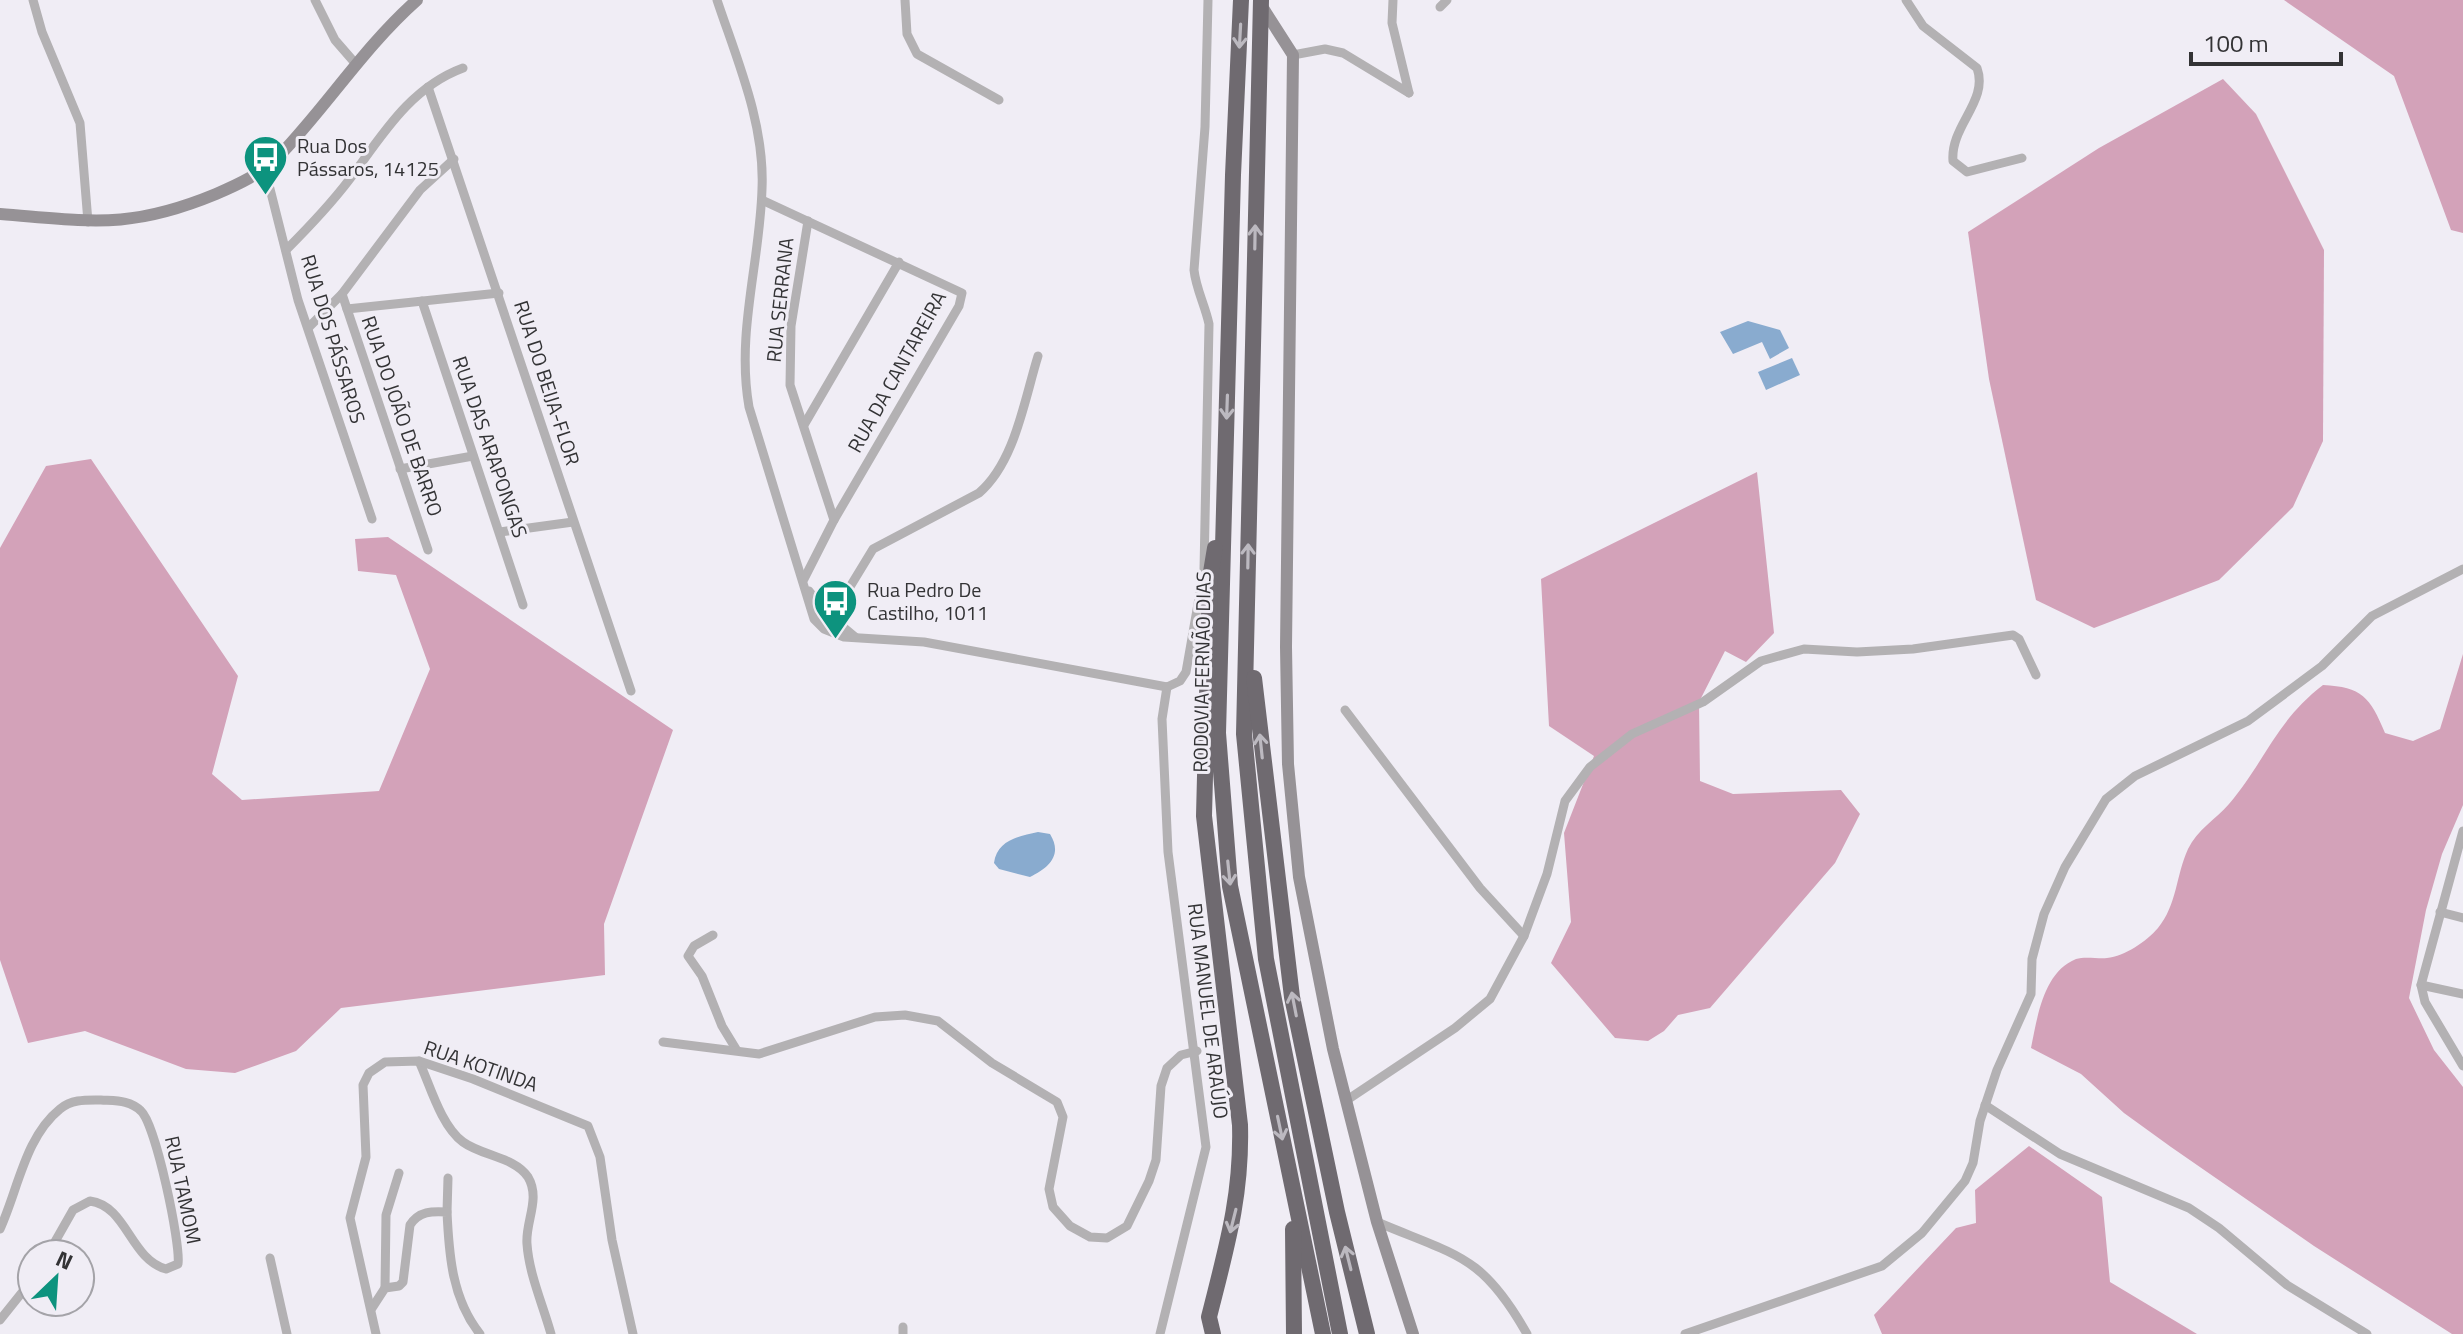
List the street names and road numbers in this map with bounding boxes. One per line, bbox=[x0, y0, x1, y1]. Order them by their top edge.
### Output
street label: RUA SERRANA bbox=[758, 236, 801, 364]
street label: RUA DOS PÁSSAROS bbox=[293, 250, 374, 427]
street label: RUA DA CANTAREIRA bbox=[839, 285, 954, 458]
street label: RUA DO BEIJA-FLOR bbox=[506, 296, 589, 469]
street label: RUA DO JOÃO DE BARRO bbox=[354, 311, 451, 520]
street label: RUA DAS ARAPONGAS bbox=[445, 352, 536, 542]
street label: RODOVIA FERNÃO DIAS bbox=[1184, 571, 1219, 773]
street label: RUA MANUEL DE ARAÚJO bbox=[1180, 901, 1237, 1121]
street label: RUA KOTINDA bbox=[420, 1032, 542, 1100]
street label: RUA TAMOM bbox=[157, 1133, 210, 1247]

